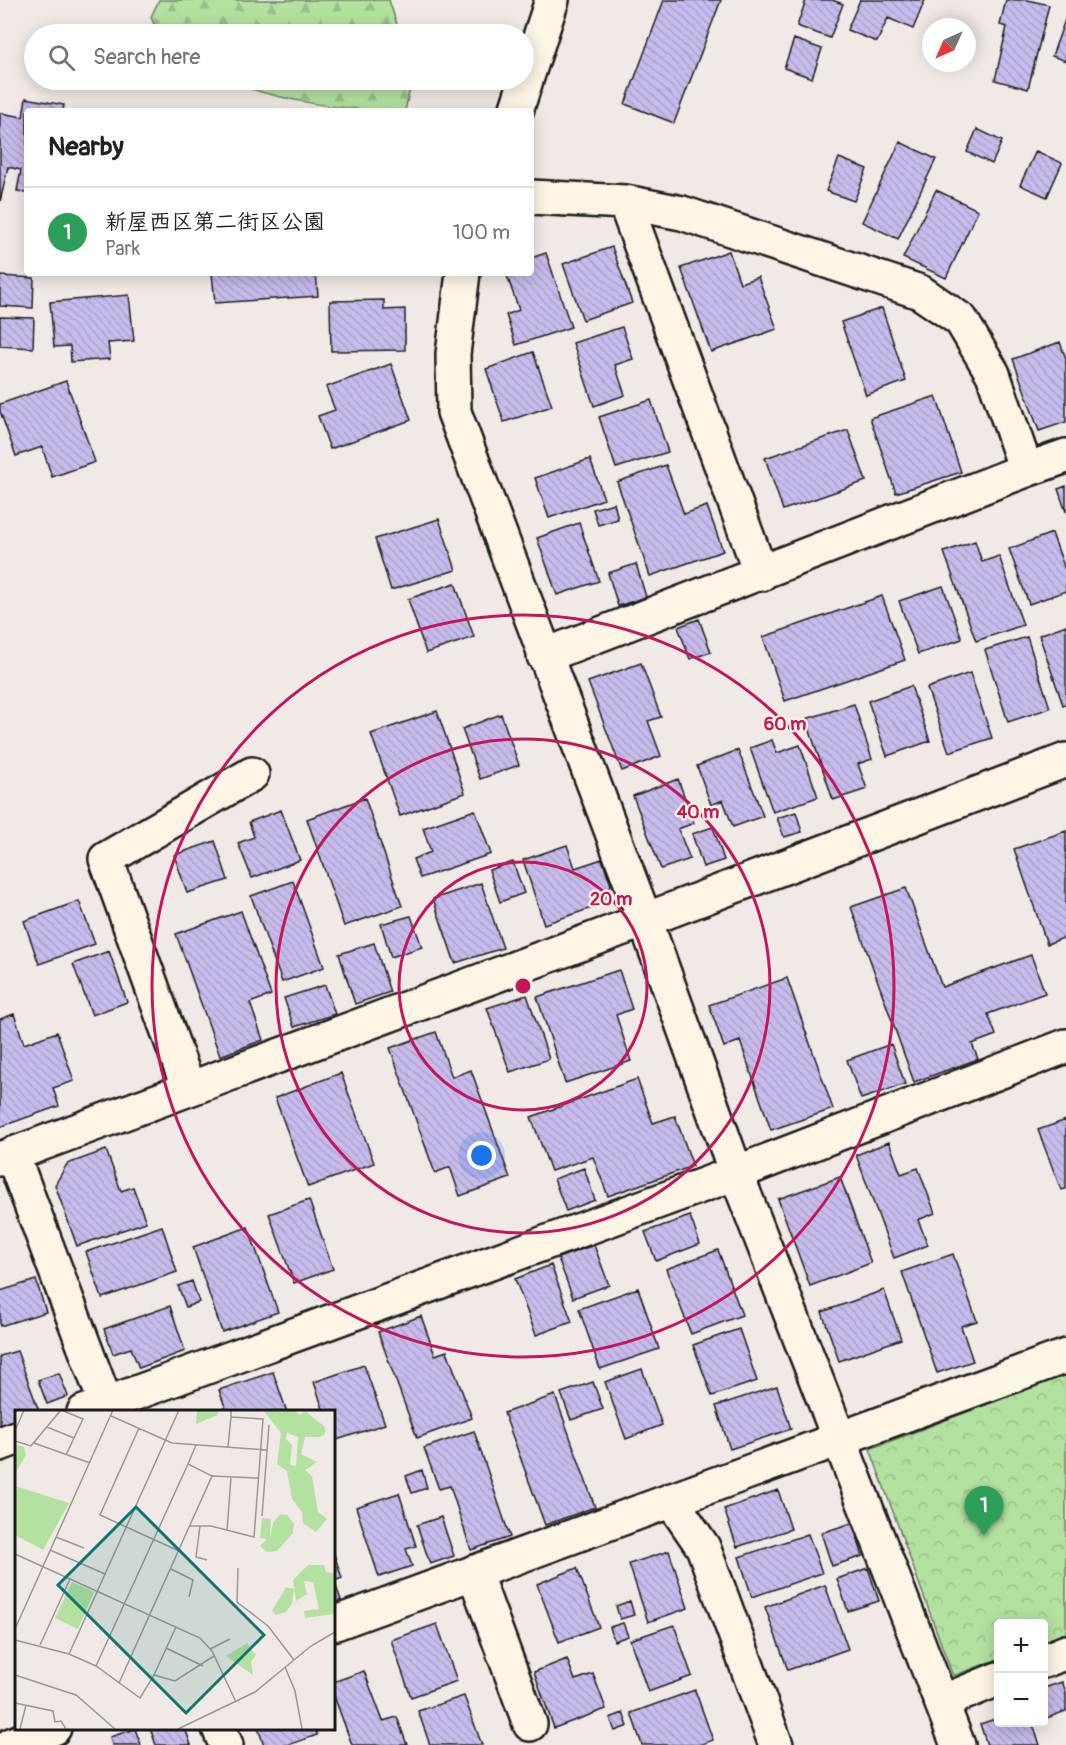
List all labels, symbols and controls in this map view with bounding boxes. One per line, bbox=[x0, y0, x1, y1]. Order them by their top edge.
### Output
north arrow bbox=[922, 18, 976, 72]
search box bbox=[24, 24, 534, 90]
icon: search bbox=[45, 41, 78, 74]
text: Search here bbox=[93, 43, 200, 71]
text: Nearby bbox=[48, 131, 124, 163]
text: 新屋西区第二街区公園 bbox=[105, 208, 325, 236]
text: 1 bbox=[64, 220, 71, 245]
text: 100 m bbox=[453, 220, 510, 245]
text: Park bbox=[105, 236, 140, 261]
text: 60 m bbox=[764, 713, 806, 736]
text: 40 m bbox=[677, 801, 719, 824]
text: 20 m bbox=[590, 888, 632, 911]
centre of rings bbox=[513, 976, 533, 996]
your location bbox=[467, 1141, 496, 1170]
inset map bbox=[15, 1410, 334, 1730]
pin: 1 bbox=[964, 1486, 1004, 1536]
map controls bbox=[994, 1619, 1048, 1727]
button: + bbox=[994, 1619, 1048, 1673]
button: − bbox=[994, 1673, 1048, 1727]

